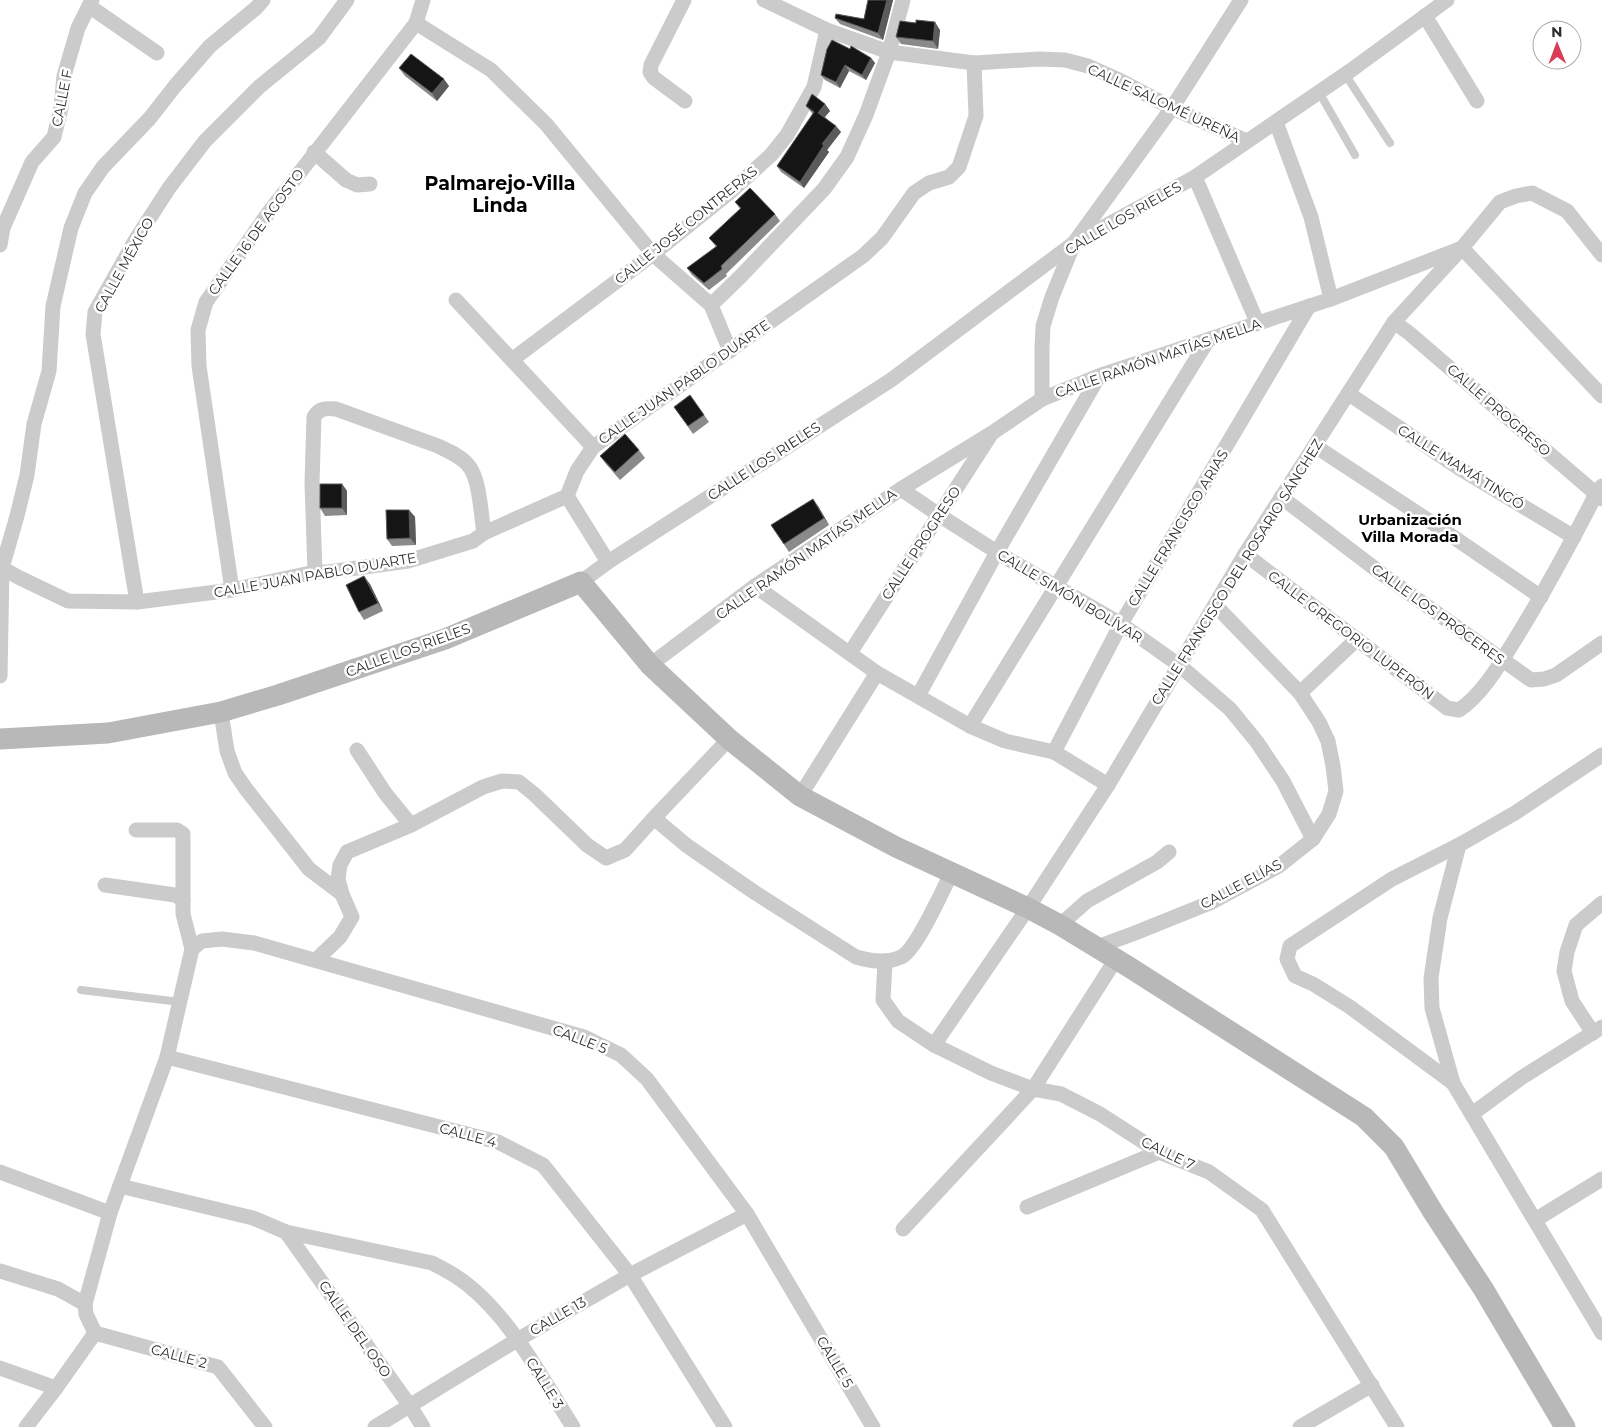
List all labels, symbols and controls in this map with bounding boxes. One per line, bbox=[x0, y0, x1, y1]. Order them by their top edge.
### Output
north arrow bbox=[1532, 20, 1582, 70]
text: N bbox=[1551, 23, 1563, 41]
street label: CALLE SALOMÉ UREÑA bbox=[1085, 60, 1244, 147]
street label: CALLE F bbox=[48, 68, 76, 128]
street label: CALLE JOSÉ CONTRERAS bbox=[611, 162, 761, 288]
street label: CALLE 16 DE AGOSTO bbox=[204, 165, 308, 299]
district label: Palmarejo-Villa Linda bbox=[425, 172, 575, 217]
street label: CALLE LOS RIELES bbox=[1062, 177, 1184, 259]
street label: CALLE MÉXICO bbox=[90, 214, 158, 316]
street label: CALLE RAMÓN MATÍAS MELLA bbox=[1053, 314, 1264, 402]
street label: CALLE JUAN PABLO DUARTE bbox=[595, 316, 773, 448]
street label: CALLE PROGRESO bbox=[1443, 360, 1555, 460]
street label: CALLE LOS RIELES bbox=[704, 418, 824, 504]
street label: CALLE MAMÁ TINGÓ bbox=[1394, 421, 1528, 513]
street label: CALLE FRANCISCO DEL ROSARIO SÁNCHEZ bbox=[1147, 436, 1327, 708]
street label: CALLE FRANCISCO ARIAS bbox=[1124, 446, 1232, 610]
street label: CALLE PROGRESO bbox=[878, 483, 965, 603]
street label: CALLE RAMÓN MATÍAS MELLA bbox=[712, 484, 901, 623]
district label: Urbanización Villa Morada bbox=[1358, 510, 1462, 546]
street label: CALLE SIMÓN BOLÍVAR bbox=[994, 545, 1146, 647]
street label: CALLE JUAN PABLO DUARTE bbox=[212, 548, 418, 602]
street label: CALLE LOS PRÓCERES bbox=[1368, 560, 1508, 668]
street label: CALLE GREGORIO LUPERÓN bbox=[1264, 567, 1438, 703]
street label: CALLE LOS RIELES bbox=[343, 619, 473, 681]
street label: CALLE ELÍAS bbox=[1197, 855, 1285, 913]
street label: CALLE 5 bbox=[550, 1020, 610, 1058]
street label: CALLE 4 bbox=[437, 1119, 499, 1151]
street label: CALLE 7 bbox=[1138, 1132, 1198, 1174]
street label: CALLE DEL OSO bbox=[315, 1277, 395, 1381]
street label: CALLE 13 bbox=[527, 1293, 590, 1339]
street label: CALLE 5 bbox=[813, 1333, 857, 1391]
street label: CALLE 2 bbox=[149, 1340, 209, 1372]
street label: CALLE 3 bbox=[522, 1354, 568, 1412]

